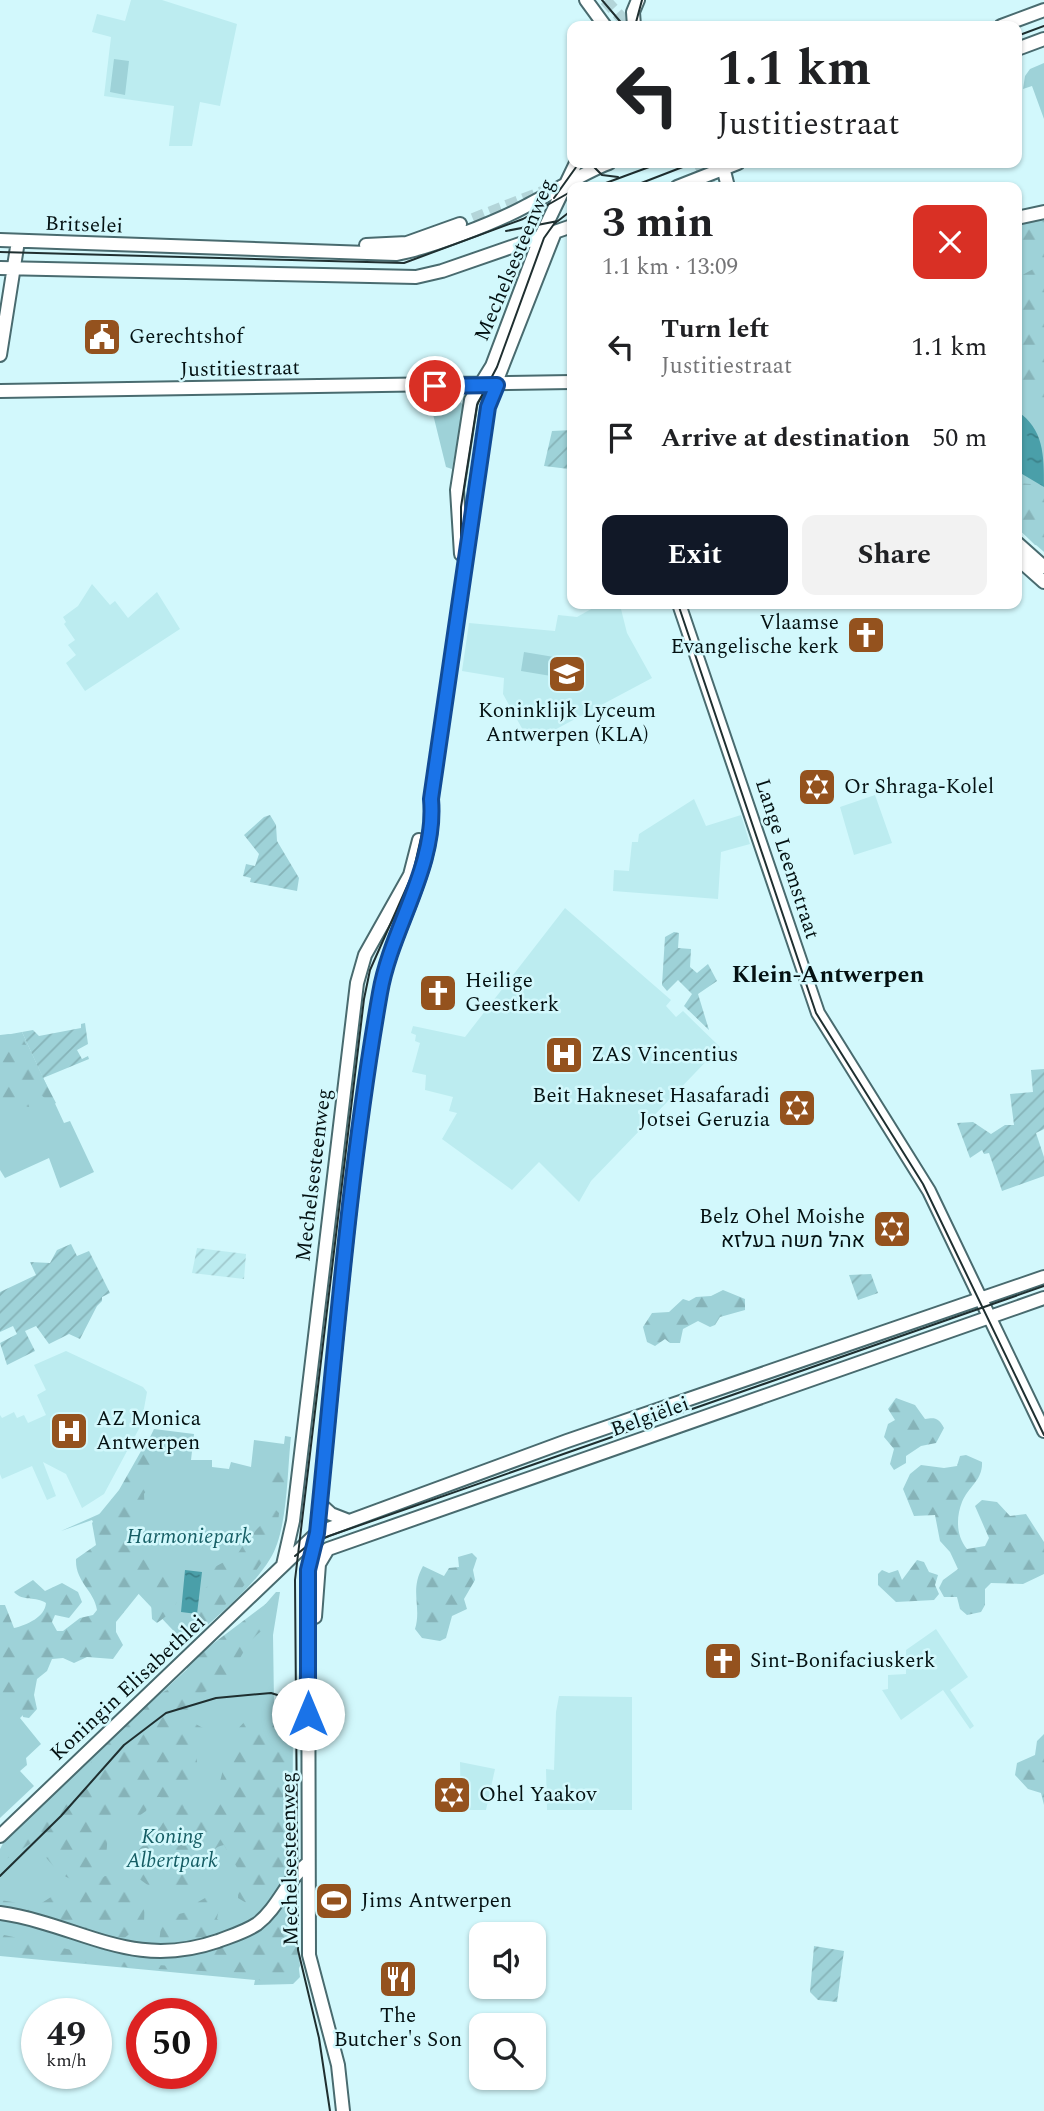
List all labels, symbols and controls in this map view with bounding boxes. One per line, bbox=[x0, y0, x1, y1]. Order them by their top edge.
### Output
text: 1.1 km bbox=[717, 32, 871, 107]
icon: left bbox=[602, 49, 693, 140]
text: Justitiestraat bbox=[717, 100, 900, 149]
street label: Mechelsesteenweg bbox=[466, 174, 564, 346]
text: 3 min bbox=[602, 192, 714, 255]
button: close bbox=[913, 205, 987, 279]
street label: Britselei bbox=[44, 208, 124, 242]
text: 1.1 km · 13:09 bbox=[602, 250, 738, 285]
text: Turn left bbox=[661, 309, 769, 349]
public building icon: Gerechtshof bbox=[81, 316, 123, 358]
place label: Gerechtshof bbox=[129, 321, 245, 353]
text: 1.1 km bbox=[911, 327, 987, 367]
icon: left bbox=[602, 328, 640, 366]
text: Justitiestraat bbox=[661, 349, 792, 384]
street label: Justitiestraat bbox=[180, 352, 300, 386]
pin bbox=[405, 356, 465, 416]
icon: arrive bbox=[416, 367, 454, 405]
text: Arrive at destination bbox=[661, 418, 910, 458]
text: 50 m bbox=[932, 418, 987, 458]
icon: arrive bbox=[602, 419, 640, 457]
button: Exit bbox=[602, 515, 788, 595]
button: Share bbox=[802, 515, 987, 595]
place label: Vlaamse Evangelische kerk bbox=[670, 607, 839, 663]
church icon: Vlaamse Evangelische kerk bbox=[845, 614, 887, 656]
school or university icon: Koninklijk Lyceum Antwerpen (KLA) bbox=[546, 653, 588, 695]
place label: Koninklijk Lyceum Antwerpen (KLA) bbox=[478, 695, 656, 751]
synagogue icon: Or Shraga-Kolel bbox=[796, 766, 838, 808]
place label: Or Shraga-Kolel bbox=[844, 771, 994, 803]
street label: Lange Leemstraat bbox=[746, 775, 828, 943]
district label: Klein-Antwerpen bbox=[732, 957, 925, 993]
place label: Heilige Geestkerk bbox=[465, 965, 560, 1021]
church icon: Heilige Geestkerk bbox=[417, 972, 459, 1014]
hospital icon: ZAS Vincentius bbox=[543, 1034, 585, 1076]
place label: ZAS Vincentius bbox=[591, 1039, 738, 1071]
place label: Beit Hakneset Hasafaradi Jotsei Geruzia bbox=[532, 1080, 771, 1136]
street label: Mechelsesteenweg bbox=[288, 1087, 340, 1263]
synagogue icon: Beit Hakneset Hasafaradi Jotsei Geruzia bbox=[776, 1087, 818, 1129]
place label: Belz Ohel Moishe אהל משה בעלזא bbox=[699, 1201, 865, 1257]
synagogue icon: Belz Ohel Moishe אהל משה בעלזא bbox=[871, 1208, 913, 1250]
street label: Belgiëlei bbox=[606, 1388, 694, 1446]
place label: AZ Monica Antwerpen bbox=[96, 1403, 202, 1459]
hospital icon: AZ Monica Antwerpen bbox=[48, 1410, 90, 1452]
park label: Harmoniepark bbox=[126, 1521, 252, 1553]
street label: Koningin Elisabethlei bbox=[43, 1607, 213, 1769]
church icon: Sint-Bonifaciuskerk bbox=[702, 1640, 744, 1682]
place label: Sint-Bonifaciuskerk bbox=[750, 1645, 936, 1677]
position arrow bbox=[271, 1677, 345, 1751]
street label: Mechelsesteenweg bbox=[272, 1772, 308, 1946]
synagogue icon: Ohel Yaakov bbox=[431, 1774, 473, 1816]
place label: Ohel Yaakov bbox=[479, 1779, 597, 1811]
park label: Koning Albertpark bbox=[125, 1821, 218, 1877]
sports icon: Jims Antwerpen bbox=[313, 1880, 355, 1922]
place label: Jims Antwerpen bbox=[361, 1885, 512, 1917]
map controls bbox=[469, 1922, 546, 2090]
button: sound bbox=[469, 1922, 546, 1999]
restaurant icon: The Butcher's Son bbox=[377, 1958, 419, 2000]
speed limit sign: 50 bbox=[126, 1998, 217, 2089]
place label: The Butcher's Son bbox=[334, 2000, 462, 2056]
text: 49 bbox=[47, 2008, 86, 2061]
button: search bbox=[469, 2013, 546, 2090]
text: km/h bbox=[46, 2047, 87, 2074]

